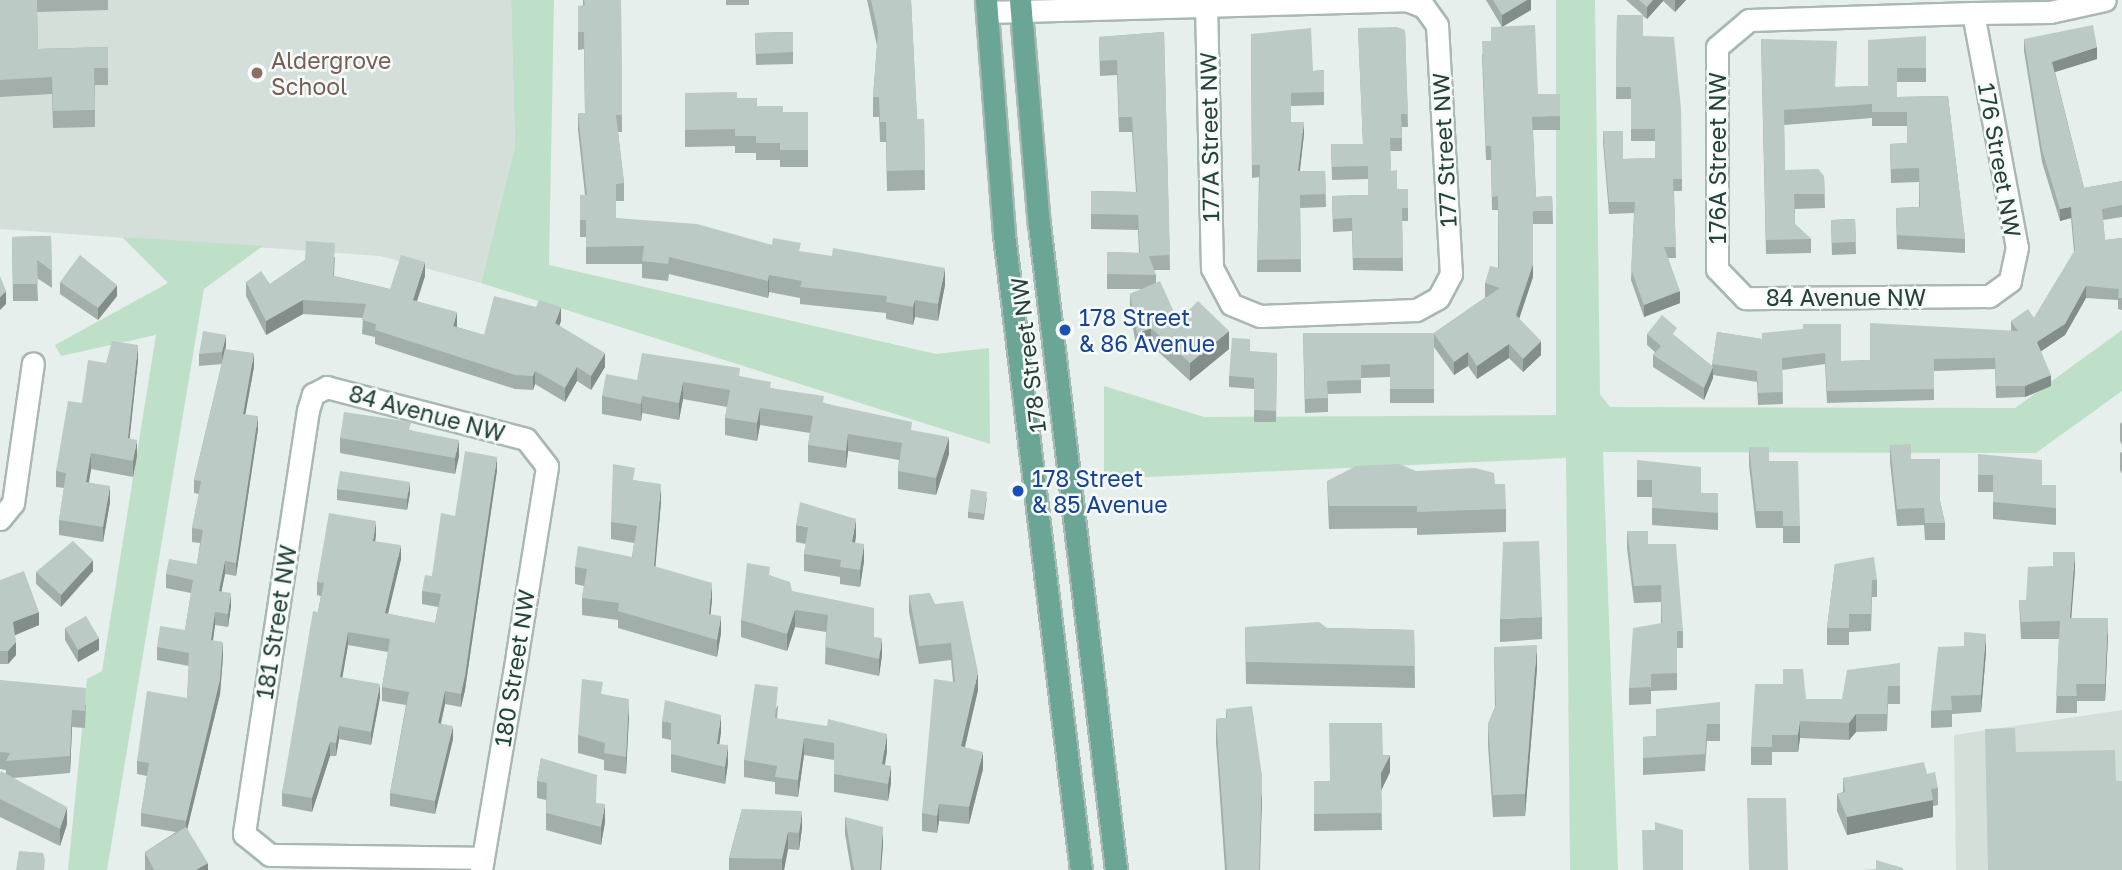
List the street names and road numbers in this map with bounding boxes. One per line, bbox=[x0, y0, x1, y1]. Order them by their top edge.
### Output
street label: 177A Street NW bbox=[1194, 52, 1224, 222]
street label: 177 Street NW bbox=[1426, 72, 1462, 228]
street label: 176A Street NW bbox=[1703, 72, 1731, 244]
street label: 176 Street NW bbox=[1973, 81, 2027, 239]
street label: 178 Street NW bbox=[1005, 276, 1051, 434]
street label: 84 Avenue NW bbox=[1766, 283, 1926, 311]
street label: 84 Avenue NW bbox=[346, 379, 508, 447]
street label: 181 Street NW bbox=[250, 543, 302, 701]
street label: 180 Street NW bbox=[488, 588, 540, 748]

